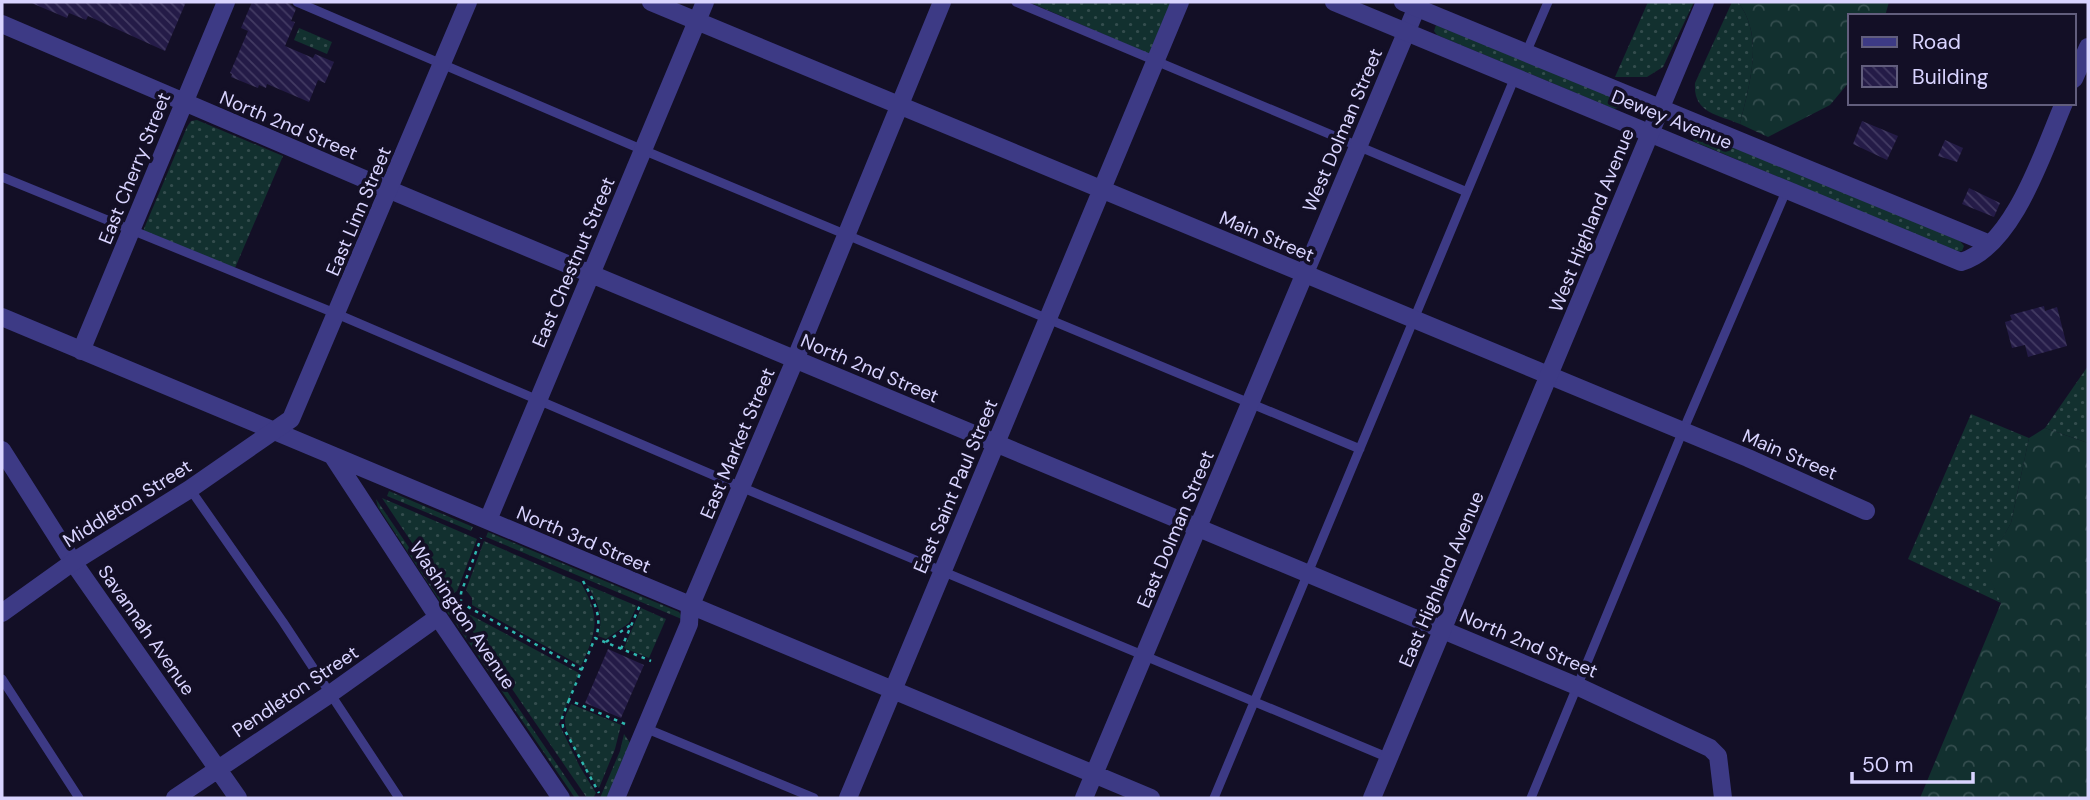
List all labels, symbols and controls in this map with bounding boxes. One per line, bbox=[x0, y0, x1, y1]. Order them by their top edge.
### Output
legend bbox=[1848, 14, 2076, 105]
text: Road bbox=[1912, 28, 1961, 56]
street label: West Dolman Street bbox=[1297, 45, 1388, 216]
text: Building bbox=[1912, 63, 1989, 91]
street label: Dewey Avenue bbox=[1608, 84, 1736, 155]
street label: North 2nd Street bbox=[216, 85, 362, 166]
street label: East Cherry Street bbox=[93, 89, 176, 248]
street label: West Highland Avenue bbox=[1543, 125, 1640, 316]
street label: East Linn Street bbox=[320, 143, 397, 280]
street label: East Chestnut Street bbox=[526, 173, 621, 351]
street label: Main Street bbox=[1216, 205, 1318, 268]
street label: North 2nd Street bbox=[797, 328, 943, 409]
street label: East Market Street bbox=[694, 364, 781, 523]
street label: East Saint Paul Street bbox=[907, 395, 1003, 577]
street label: Main Street bbox=[1739, 423, 1841, 486]
street label: East Dolman Street bbox=[1131, 447, 1220, 612]
street label: Middleton Street bbox=[58, 454, 196, 553]
street label: East Highland Avenue bbox=[1393, 487, 1490, 671]
street label: North 3rd Street bbox=[513, 500, 655, 579]
street label: Washington Avenue bbox=[404, 536, 521, 694]
street label: Savannah Avenue bbox=[92, 560, 201, 700]
street label: North 2nd Street bbox=[1456, 603, 1602, 684]
street label: Pendleton Street bbox=[227, 640, 363, 743]
scale bar bbox=[1852, 740, 1973, 784]
text: 50 m bbox=[1862, 751, 1913, 779]

